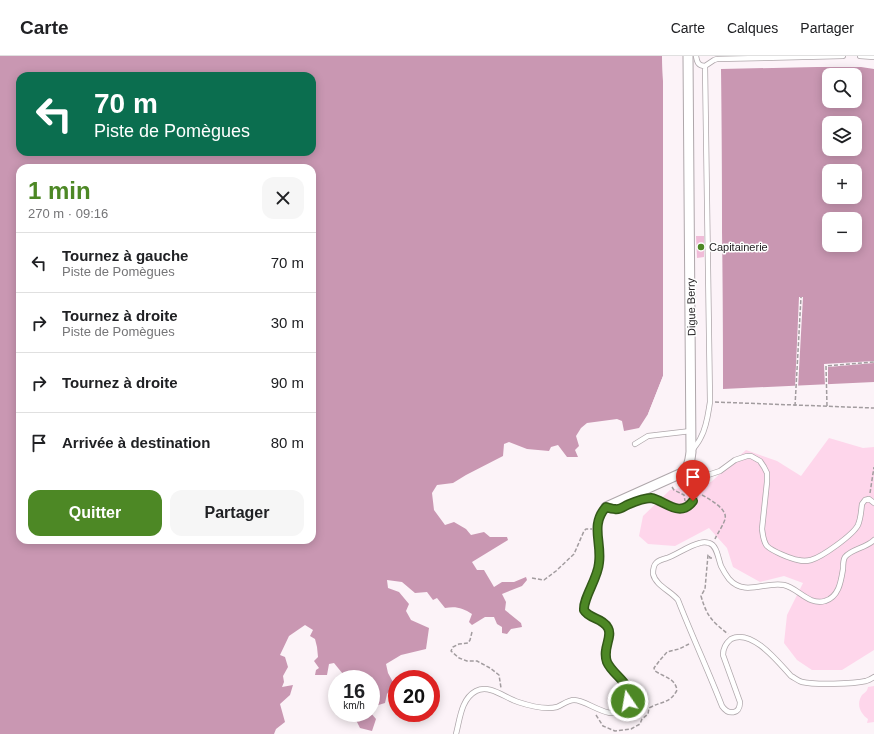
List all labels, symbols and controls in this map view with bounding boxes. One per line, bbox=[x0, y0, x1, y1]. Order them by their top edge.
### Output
text: Carte bbox=[20, 17, 69, 38]
text: Carte bbox=[671, 20, 705, 36]
text: Calques bbox=[727, 20, 778, 36]
text: Partager bbox=[800, 20, 854, 36]
map controls bbox=[822, 68, 862, 252]
button: search bbox=[822, 68, 862, 108]
icon: left bbox=[28, 88, 80, 140]
text: 70 m bbox=[94, 88, 158, 119]
button: layers bbox=[822, 116, 862, 156]
text: Piste de Pomègues bbox=[94, 121, 250, 141]
button: + bbox=[822, 164, 862, 204]
text: 1 min bbox=[28, 177, 91, 204]
button: close bbox=[262, 177, 304, 219]
text: 270 m · 09:16 bbox=[28, 206, 108, 221]
button: − bbox=[822, 212, 862, 252]
place label: Capitainerie bbox=[709, 241, 768, 253]
marker: Capitainerie bbox=[696, 242, 706, 252]
text: Tournez à gauche bbox=[62, 247, 188, 264]
icon: left bbox=[28, 252, 50, 274]
text: 70 m bbox=[271, 254, 304, 271]
text: Piste de Pomègues bbox=[62, 264, 175, 279]
street label: Digue Berry bbox=[684, 277, 698, 336]
text: Tournez à droite bbox=[62, 307, 178, 324]
icon: right bbox=[28, 312, 50, 334]
text: 30 m bbox=[271, 314, 304, 331]
text: Piste de Pomègues bbox=[62, 324, 175, 339]
icon: right bbox=[28, 372, 50, 394]
text: Tournez à droite bbox=[62, 374, 178, 391]
text: 90 m bbox=[271, 374, 304, 391]
icon: arrive bbox=[28, 432, 50, 454]
text: Arrivée à destination bbox=[62, 434, 210, 451]
text: 80 m bbox=[271, 434, 304, 451]
pin bbox=[676, 460, 710, 501]
icon: arrive bbox=[682, 466, 704, 488]
button: Quitter bbox=[28, 490, 162, 536]
button: Partager bbox=[170, 490, 304, 536]
speed limit sign: 20 bbox=[388, 670, 440, 722]
text: 16 bbox=[343, 680, 365, 702]
position arrow bbox=[607, 680, 649, 722]
text: km/h bbox=[343, 700, 365, 711]

